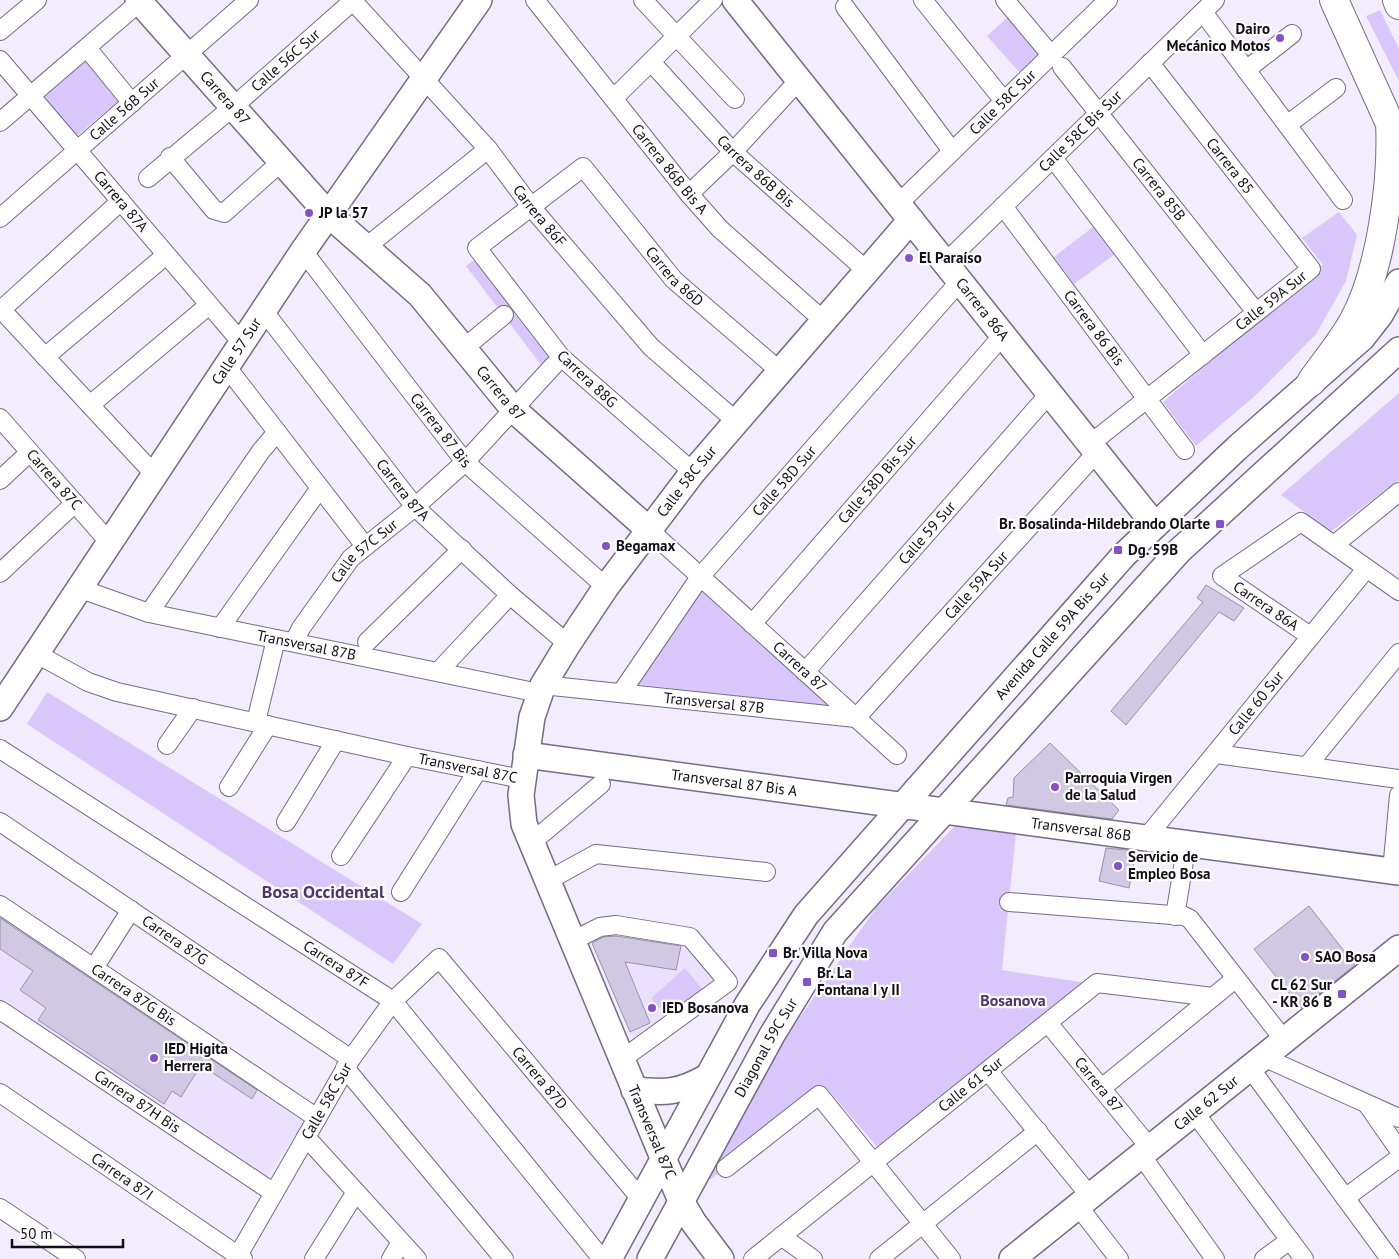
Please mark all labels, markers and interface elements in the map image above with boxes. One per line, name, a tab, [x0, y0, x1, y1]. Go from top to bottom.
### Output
place label: Dairo Mecánico Motos	[1167, 19, 1270, 55]
street label: Calle 56C Sur	[247, 25, 324, 96]
marker: Dairo Mecánico Motos	[1274, 32, 1286, 44]
street label: Calle 58C Sur	[965, 65, 1040, 139]
street label: Carrera 87	[196, 66, 255, 129]
street label: Calle 56B Sur	[85, 73, 163, 145]
street label: Calle 58C Bis Sur	[1034, 86, 1126, 176]
street label: Carrera 86B Bis A	[628, 120, 712, 218]
street label: Carrera 86B Bis	[713, 131, 799, 211]
street label: Carrera 85	[1202, 134, 1258, 198]
street label: Carrera 85B	[1128, 154, 1190, 224]
street label: Carrera 87A	[90, 167, 153, 236]
street label: Carrera 86F	[509, 181, 571, 250]
place label: JP la 57	[318, 203, 368, 222]
marker: JP la 57	[303, 207, 315, 219]
street label: Carrera 86D	[642, 242, 708, 310]
place label: El Paraíso	[919, 248, 982, 267]
marker: El Paraíso	[903, 252, 915, 264]
street label: Calle 59A Sur	[1231, 266, 1310, 334]
street label: Carrera 86A	[952, 274, 1014, 344]
street label: Carrera 86 Bis	[1060, 286, 1129, 369]
street label: Calle 57 Sur	[207, 314, 265, 388]
street label: Carrera 88G	[553, 346, 621, 411]
street label: Carrera 87	[473, 361, 530, 425]
street label: Carrera 87 Bis	[406, 389, 475, 472]
street label: Calle 58D Bis Sur	[833, 431, 920, 527]
street label: Calle 58C Sur	[652, 442, 720, 521]
street label: Calle 58D Sur	[748, 442, 820, 520]
street label: Carrera 87C	[23, 445, 86, 514]
street label: Carrera 87A	[372, 455, 434, 525]
street label: Calle 59 Sur	[894, 497, 959, 568]
place label: Br. Bosalinda-Hildebrando Olarte	[999, 514, 1210, 533]
street label: Calle 57C Sur	[326, 515, 401, 586]
marker: Br. Bosalinda-Hildebrando Olarte	[1214, 518, 1226, 530]
place label: Begamax	[616, 536, 675, 555]
marker: Begamax	[600, 540, 612, 552]
place label: Dg. 59B	[1128, 540, 1178, 559]
marker: Dg. 59B	[1112, 544, 1124, 556]
street label: Calle 59A Sur	[940, 547, 1012, 623]
street label: Avenida Calle 59A Bis Sur	[991, 568, 1113, 703]
street label: Carrera 86A	[1230, 577, 1303, 635]
street label: Transversal 87B	[255, 625, 358, 664]
street label: Carrera 87	[769, 637, 831, 696]
street label: Calle 60 Sur	[1224, 667, 1288, 739]
street label: Transversal 87B	[663, 688, 765, 717]
street label: Transversal 87C	[417, 748, 519, 787]
street label: Transversal 87 Bis A	[670, 765, 799, 800]
place label: Parroquia Virgen de la Salud	[1065, 768, 1172, 804]
marker: Parroquia Virgen de la Salud	[1049, 781, 1061, 793]
street label: Transversal 86B	[1030, 813, 1132, 845]
place label: Servicio de Empleo Bosa	[1128, 847, 1211, 883]
marker: Servicio de Empleo Bosa	[1112, 860, 1124, 872]
district label: Bosa Occidental	[262, 880, 385, 903]
street label: Carrera 87G	[139, 911, 212, 969]
street label: Carrera 87F	[300, 936, 373, 992]
place label: Br. Villa Nova	[783, 943, 868, 962]
marker: Br. Villa Nova	[767, 947, 779, 959]
place label: SAO Bosa	[1315, 947, 1376, 966]
marker: SAO Bosa	[1299, 951, 1311, 963]
street label: Carrera 87G Bis	[88, 959, 180, 1030]
place label: Br. La Fontana I y II	[817, 963, 900, 999]
place label: CL 62 Sur - KR 86 B	[1271, 975, 1333, 1011]
marker: Br. La Fontana I y II	[801, 976, 813, 988]
marker: CL 62 Sur - KR 86 B	[1336, 988, 1348, 1000]
district label: Bosanova	[980, 990, 1046, 1010]
street label: Diagonal 59C Sur	[730, 994, 801, 1100]
place label: IED Bosanova	[662, 998, 749, 1017]
marker: IED Bosanova	[646, 1002, 658, 1014]
place label: IED Higita Herrera	[164, 1039, 228, 1075]
street label: Carrera 87D	[508, 1042, 572, 1113]
marker: IED Higita Herrera	[148, 1052, 160, 1064]
street label: Calle 61 Sur	[934, 1052, 1007, 1116]
street label: Carrera 87	[1071, 1053, 1127, 1116]
street label: Calle 58C Sur	[297, 1059, 356, 1143]
street label: Carrera 87H Bis	[91, 1066, 184, 1137]
street label: Calle 62 Sur	[1170, 1071, 1242, 1134]
street label: Transversal 87C	[624, 1082, 681, 1182]
street label: Carrera 87I	[88, 1148, 157, 1204]
scale bar	[12, 1216, 124, 1248]
text: 50 m	[20, 1224, 53, 1243]

